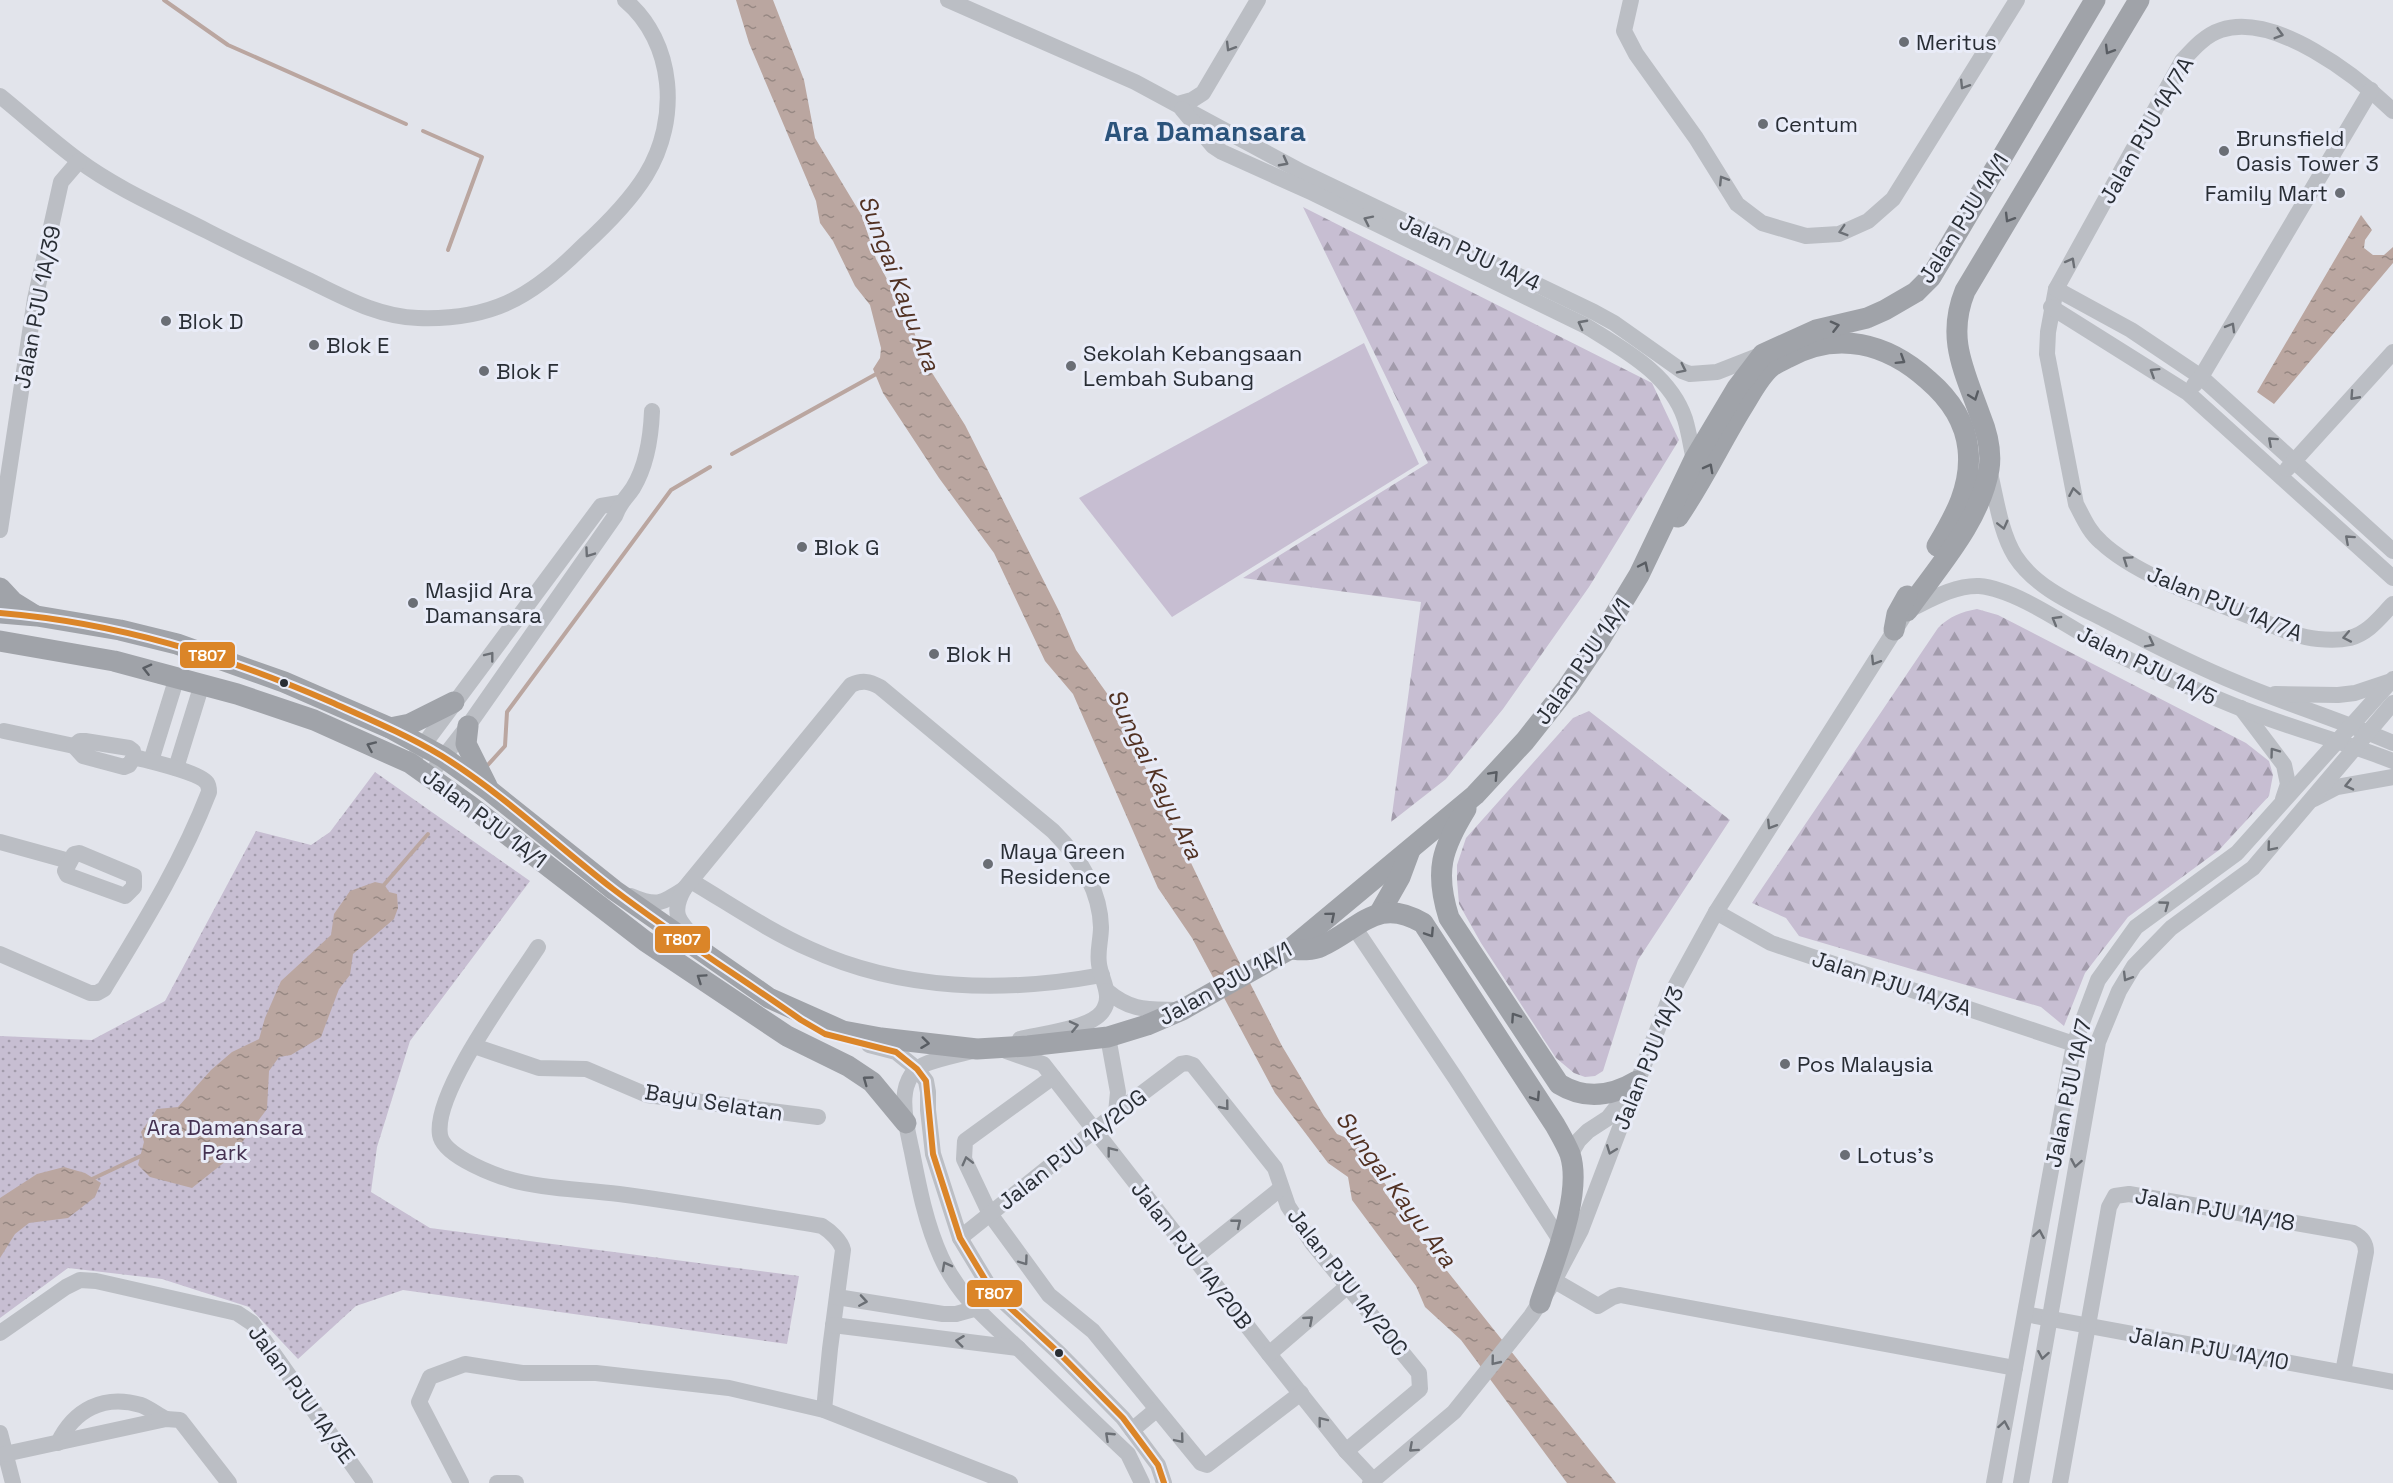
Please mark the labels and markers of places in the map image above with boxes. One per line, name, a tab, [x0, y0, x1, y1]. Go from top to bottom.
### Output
place label: Meritus	[1916, 28, 1997, 56]
marker: Meritus	[1897, 35, 1911, 49]
place label: Centum	[1775, 110, 1858, 138]
marker: Centum	[1756, 117, 1770, 131]
place label: Brunsfield Oasis Tower 3	[2236, 124, 2379, 177]
marker: Brunsfield Oasis Tower 3	[2217, 144, 2231, 158]
place label: Family Mart	[2205, 179, 2328, 207]
marker: Family Mart	[2333, 186, 2347, 200]
place label: Blok D	[178, 307, 244, 335]
marker: Blok D	[159, 314, 173, 328]
place label: Blok E	[326, 331, 389, 359]
marker: Blok E	[307, 338, 321, 352]
place label: Sekolah Kebangsaan Lembah Subang	[1083, 339, 1302, 392]
place label: Blok F	[496, 357, 559, 385]
marker: Sekolah Kebangsaan Lembah Subang	[1064, 359, 1078, 373]
marker: Blok F	[477, 364, 491, 378]
place label: Blok G	[814, 533, 880, 561]
marker: Blok G	[795, 540, 809, 554]
place label: Masjid Ara Damansara	[425, 576, 542, 629]
marker: Masjid Ara Damansara	[406, 596, 420, 610]
place label: Blok H	[946, 640, 1011, 668]
marker: Blok H	[927, 647, 941, 661]
unlabelled marker	[278, 677, 290, 689]
place label: Maya Green Residence	[1000, 837, 1125, 890]
marker: Maya Green Residence	[981, 857, 995, 871]
place label: Pos Malaysia	[1797, 1050, 1934, 1078]
marker: Pos Malaysia	[1778, 1057, 1792, 1071]
place label: Lotus's	[1857, 1141, 1934, 1169]
marker: Lotus's	[1838, 1148, 1852, 1162]
unlabelled marker	[1053, 1347, 1065, 1359]

